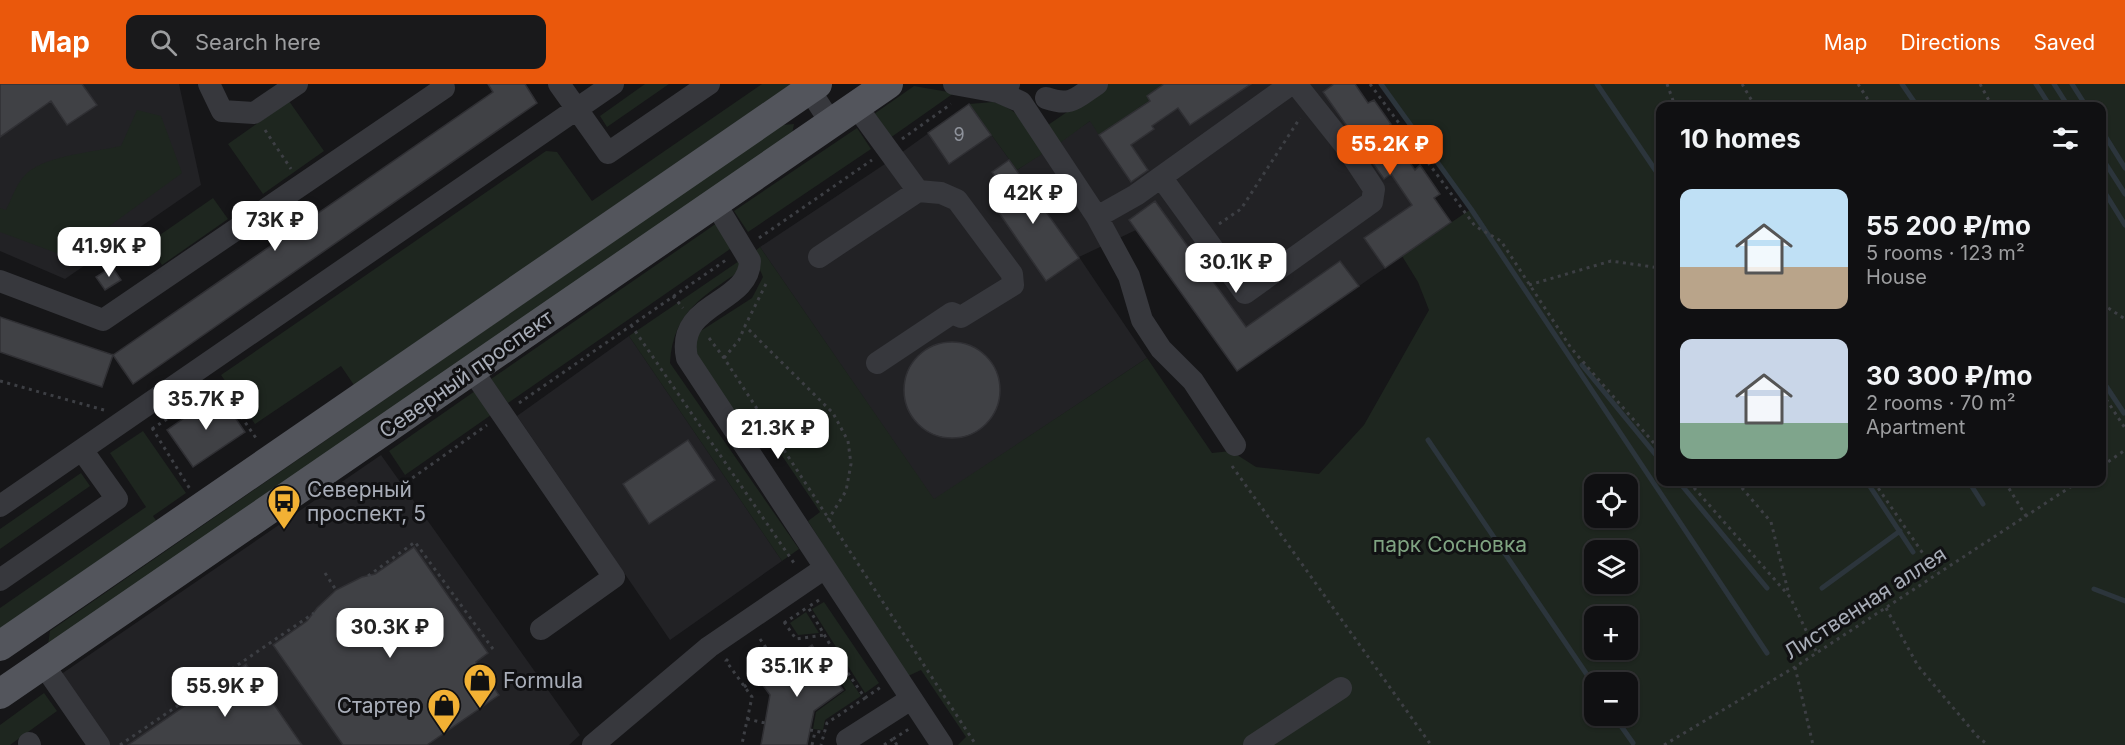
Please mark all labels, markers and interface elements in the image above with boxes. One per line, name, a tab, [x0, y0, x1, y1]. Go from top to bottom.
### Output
search box	[126, 15, 546, 69]
text: Map	[30, 25, 90, 59]
icon: search	[147, 26, 180, 59]
text: Search here	[195, 29, 321, 55]
text: Map	[1824, 30, 1867, 55]
text: Directions	[1900, 30, 2001, 55]
text: Saved	[2034, 30, 2095, 55]
icon: filters	[2049, 122, 2082, 155]
text: 10 homes	[1680, 123, 1801, 154]
house number: 9	[953, 124, 965, 145]
pin: 55.2K ₽	[1335, 125, 1445, 176]
text: 55.2K ₽	[1351, 132, 1429, 156]
pin: 42K ₽	[991, 174, 1075, 225]
text: 42K ₽	[1003, 181, 1063, 205]
pin: 73K ₽	[233, 201, 317, 252]
text: 73K ₽	[246, 208, 304, 232]
text: 55 200 ₽/mo	[1866, 210, 2031, 241]
icon: home	[1728, 213, 1800, 285]
pin: 41.9K ₽	[54, 227, 164, 278]
text: 41.9K ₽	[72, 234, 146, 258]
text: 5 rooms · 123 m²	[1866, 241, 2025, 265]
pin: 30.1K ₽	[1181, 243, 1291, 294]
text: 30.1K ₽	[1199, 250, 1273, 274]
text: House	[1866, 265, 1927, 289]
street label: Северный проспект	[374, 304, 558, 443]
text: 30 300 ₽/mo	[1866, 360, 2033, 391]
icon: home	[1728, 363, 1800, 435]
pin: 35.7K ₽	[151, 380, 261, 431]
text: 35.7K ₽	[168, 387, 245, 411]
text: 2 rooms · 70 m²	[1866, 391, 2016, 415]
pin: 21.3K ₽	[723, 409, 833, 460]
text: Apartment	[1866, 415, 1965, 439]
text: 21.3K ₽	[741, 416, 815, 440]
map controls	[1584, 474, 1638, 726]
button: locate	[1584, 474, 1638, 528]
place label: Северный проспект, 5	[307, 477, 426, 526]
bus stop icon: Северный проспект, 5	[266, 483, 302, 530]
park label: парк Сосновка	[1373, 532, 1527, 557]
button: layers	[1584, 540, 1638, 594]
street label: Лиственная аллея	[1779, 541, 1951, 665]
button: +	[1584, 606, 1638, 660]
pin: 30.3K ₽	[335, 608, 445, 659]
text: 30.3K ₽	[351, 615, 429, 639]
pin: 35.1K ₽	[742, 647, 852, 698]
text: 35.1K ₽	[761, 654, 833, 678]
shop icon: Formula	[462, 662, 498, 709]
pin: 55.9K ₽	[170, 667, 280, 718]
place label: Formula	[503, 668, 583, 693]
button: −	[1584, 672, 1638, 726]
text: 55.9K ₽	[186, 674, 264, 698]
shop icon: Стартер	[426, 687, 462, 734]
place label: Стартер	[337, 693, 421, 718]

